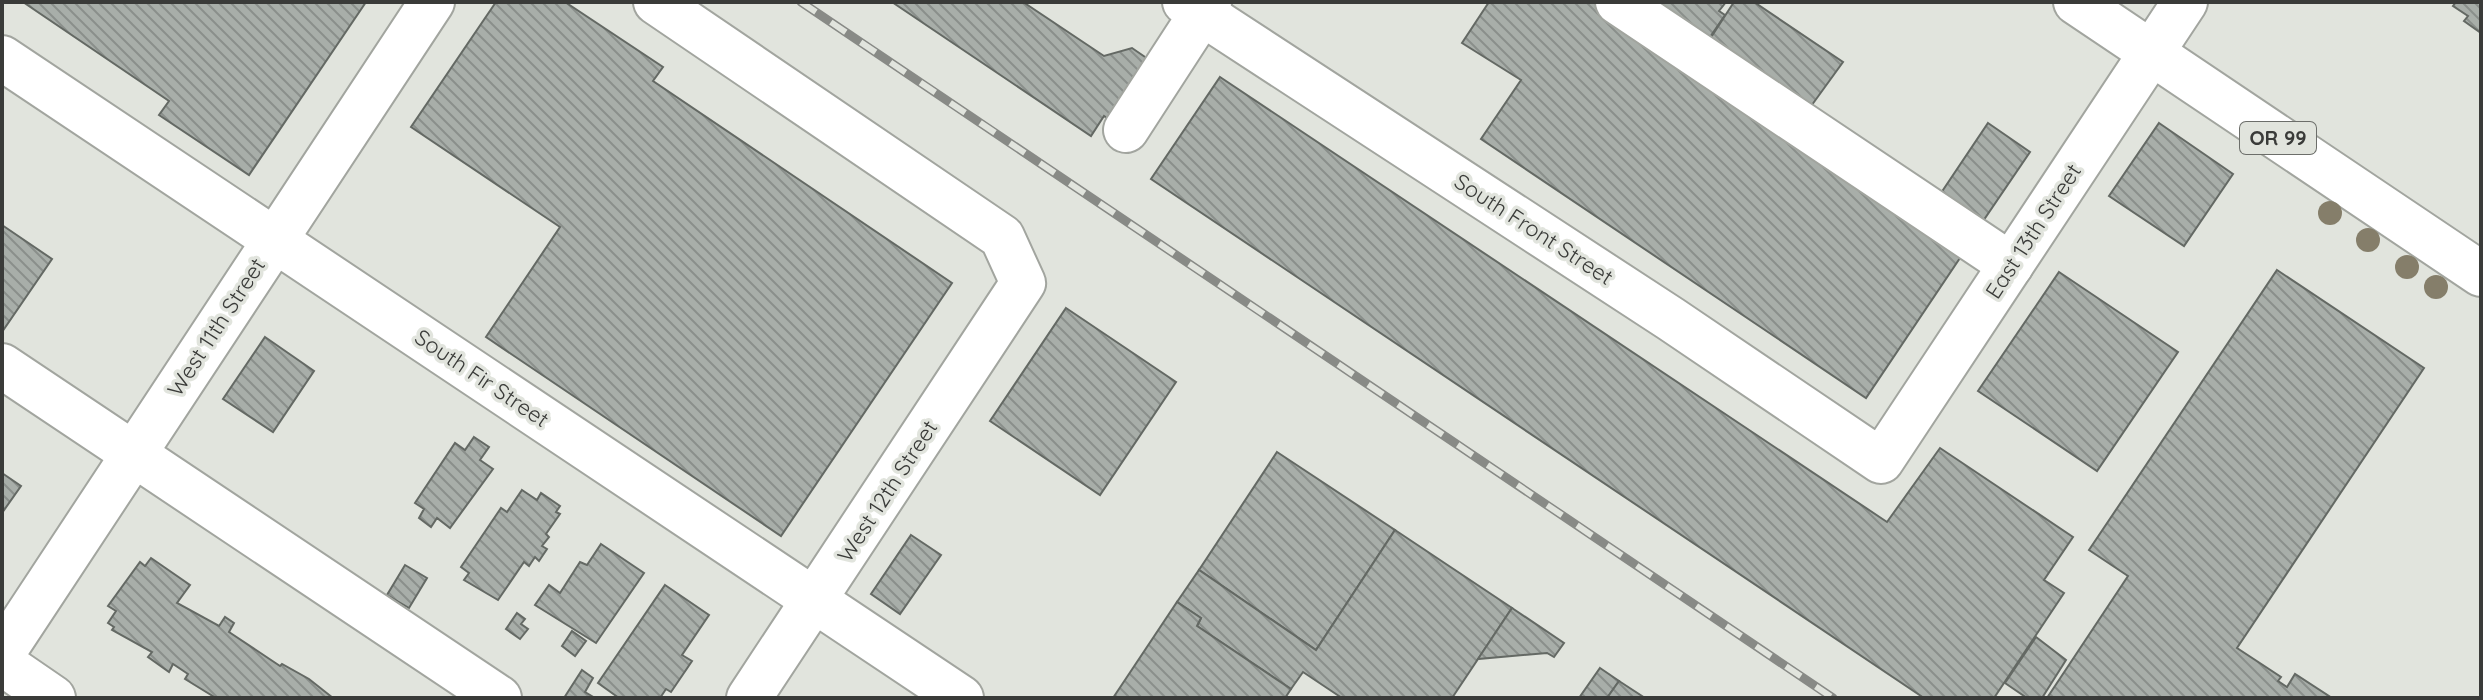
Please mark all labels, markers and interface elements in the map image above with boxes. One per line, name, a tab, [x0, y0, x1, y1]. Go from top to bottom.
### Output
road number: OR 99	[2240, 122, 2316, 154]
street label: East 13th Street	[1979, 158, 2087, 304]
street label: South Front Street	[1449, 167, 1619, 291]
street label: West 11th Street	[161, 252, 271, 402]
street label: South Fir Street	[410, 323, 554, 433]
street label: West 12th Street	[831, 415, 943, 567]

